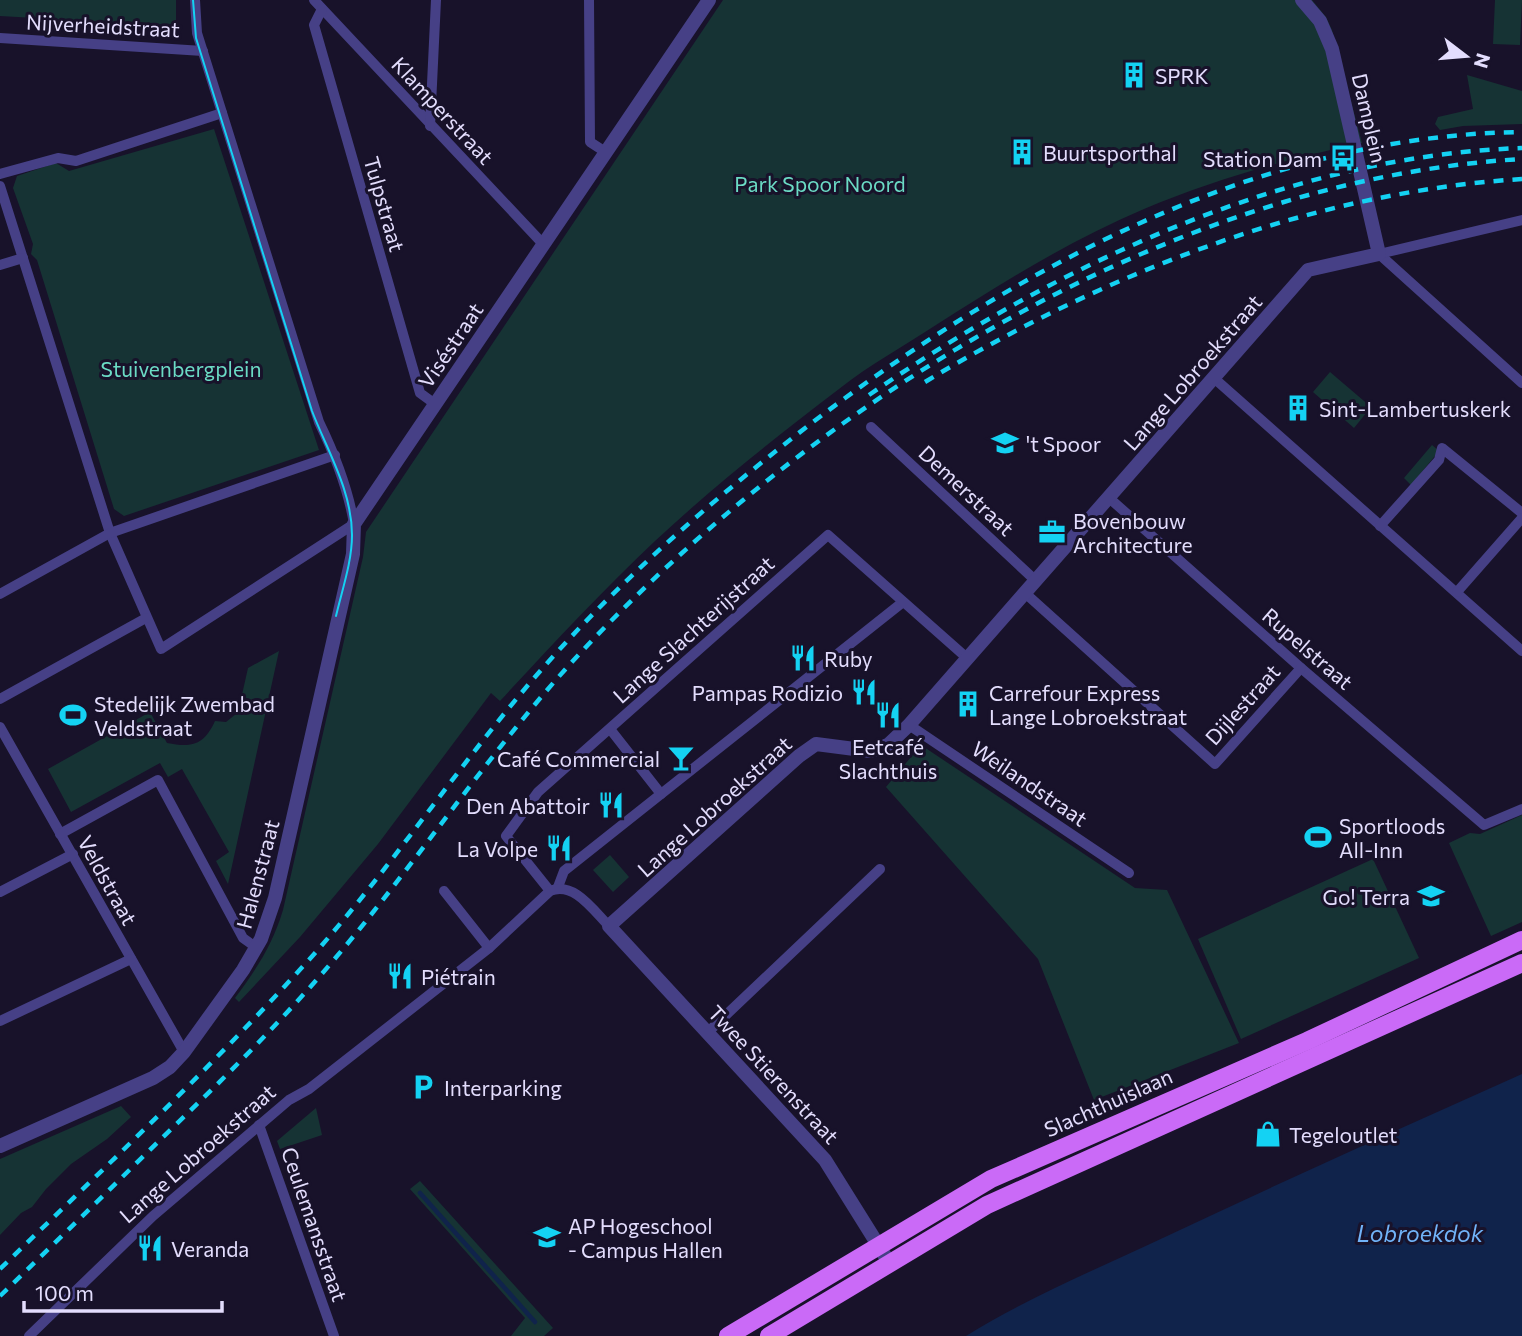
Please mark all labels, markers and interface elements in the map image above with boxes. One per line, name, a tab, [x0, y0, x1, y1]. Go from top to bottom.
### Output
street label: Nijverheidstraat	[25, 8, 181, 42]
north arrow	[1431, 21, 1501, 91]
street label: Klamperstraat	[387, 51, 499, 169]
text: N	[1470, 51, 1496, 71]
building icon: SPRK	[1119, 60, 1149, 90]
place label: SPRK	[1155, 63, 1209, 88]
street label: Damplein	[1348, 71, 1392, 165]
building icon: Buurtsporthal	[1007, 137, 1037, 167]
place label: Buurtsporthal	[1043, 140, 1177, 165]
bus stop icon: Station Dam	[1328, 143, 1358, 173]
place label: Station Dam	[1203, 146, 1322, 171]
street label: Tulpstraat	[359, 154, 411, 254]
park label: Park Spoor Noord	[734, 171, 906, 196]
street label: Lange Lobroekstraat	[1118, 289, 1266, 455]
street label: Viséstraat	[412, 298, 488, 392]
park label: Stuivenbergplein	[101, 356, 261, 381]
building icon: Sint-Lambertuskerk	[1283, 393, 1313, 423]
place label: Sint-Lambertuskerk	[1319, 396, 1511, 421]
school or university icon: 't Spoor	[990, 428, 1020, 458]
place label: 't Spoor	[1026, 431, 1101, 456]
street label: Demerstraat	[914, 440, 1020, 540]
place label: Bovenbouw Architecture	[1073, 508, 1193, 557]
office icon: Bovenbouw Architecture	[1037, 517, 1067, 547]
street label: Lange Slachterijstraat	[607, 550, 779, 708]
street label: Rupelstraat	[1258, 602, 1358, 694]
restaurant icon: Ruby	[788, 643, 818, 673]
place label: Ruby	[824, 646, 873, 671]
street label: Dijlestraat	[1199, 659, 1285, 749]
restaurant icon: Pampas Rodizio	[849, 677, 879, 707]
place label: Pampas Rodizio	[692, 680, 843, 705]
place label: Carrefour Express Lange Lobroekstraat	[989, 680, 1187, 729]
building icon: Carrefour Express Lange Lobroekstraat	[953, 689, 983, 719]
place label: Stedelijk Zwembad Veldstraat	[94, 691, 275, 740]
sports icon: Stedelijk Zwembad Veldstraat	[58, 700, 88, 730]
restaurant icon: Eetcafé Slachthuis	[873, 700, 903, 730]
street label: Lange Lobroekstraat	[632, 730, 796, 882]
place label: Eetcafé Slachthuis	[839, 734, 937, 783]
street label: Weilandstraat	[968, 735, 1092, 831]
bar icon: Café Commercial	[666, 743, 696, 773]
place label: Café Commercial	[497, 746, 660, 771]
restaurant icon: Den Abattoir	[596, 790, 626, 820]
place label: Den Abattoir	[466, 793, 590, 818]
place label: Sportloods All-Inn	[1339, 813, 1445, 862]
street label: Halenstraat	[230, 817, 284, 931]
sports icon: Sportloods All-Inn	[1303, 822, 1333, 852]
street label: Veldstraat	[73, 831, 143, 929]
restaurant icon: La Volpe	[544, 833, 574, 863]
place label: La Volpe	[457, 836, 538, 861]
school or university icon: Go! Terra	[1416, 881, 1446, 911]
place label: Go! Terra	[1323, 884, 1410, 909]
restaurant icon: Piétrain	[385, 961, 415, 991]
place label: Piétrain	[421, 964, 496, 989]
street label: Twee Stierenstraat	[704, 1000, 844, 1148]
street label: Slachthuislaan	[1040, 1063, 1176, 1141]
parking icon: Interparking	[408, 1072, 438, 1102]
place label: Interparking	[444, 1075, 562, 1100]
street label: Lange Lobroekstraat	[114, 1079, 280, 1227]
shop icon: Tegeloutlet	[1253, 1119, 1283, 1149]
place label: Tegeloutlet	[1289, 1122, 1397, 1147]
street label: Ceulemansstraat	[277, 1144, 353, 1304]
place label: AP Hogeschool - Campus Hallen	[568, 1213, 723, 1262]
water label: Lobroekdok	[1357, 1219, 1484, 1247]
school or university icon: AP Hogeschool - Campus Hallen	[532, 1222, 562, 1252]
restaurant icon: Veranda	[135, 1233, 165, 1263]
place label: Veranda	[171, 1236, 249, 1261]
scale bar	[24, 1270, 222, 1314]
text: 100 m	[35, 1280, 94, 1305]

